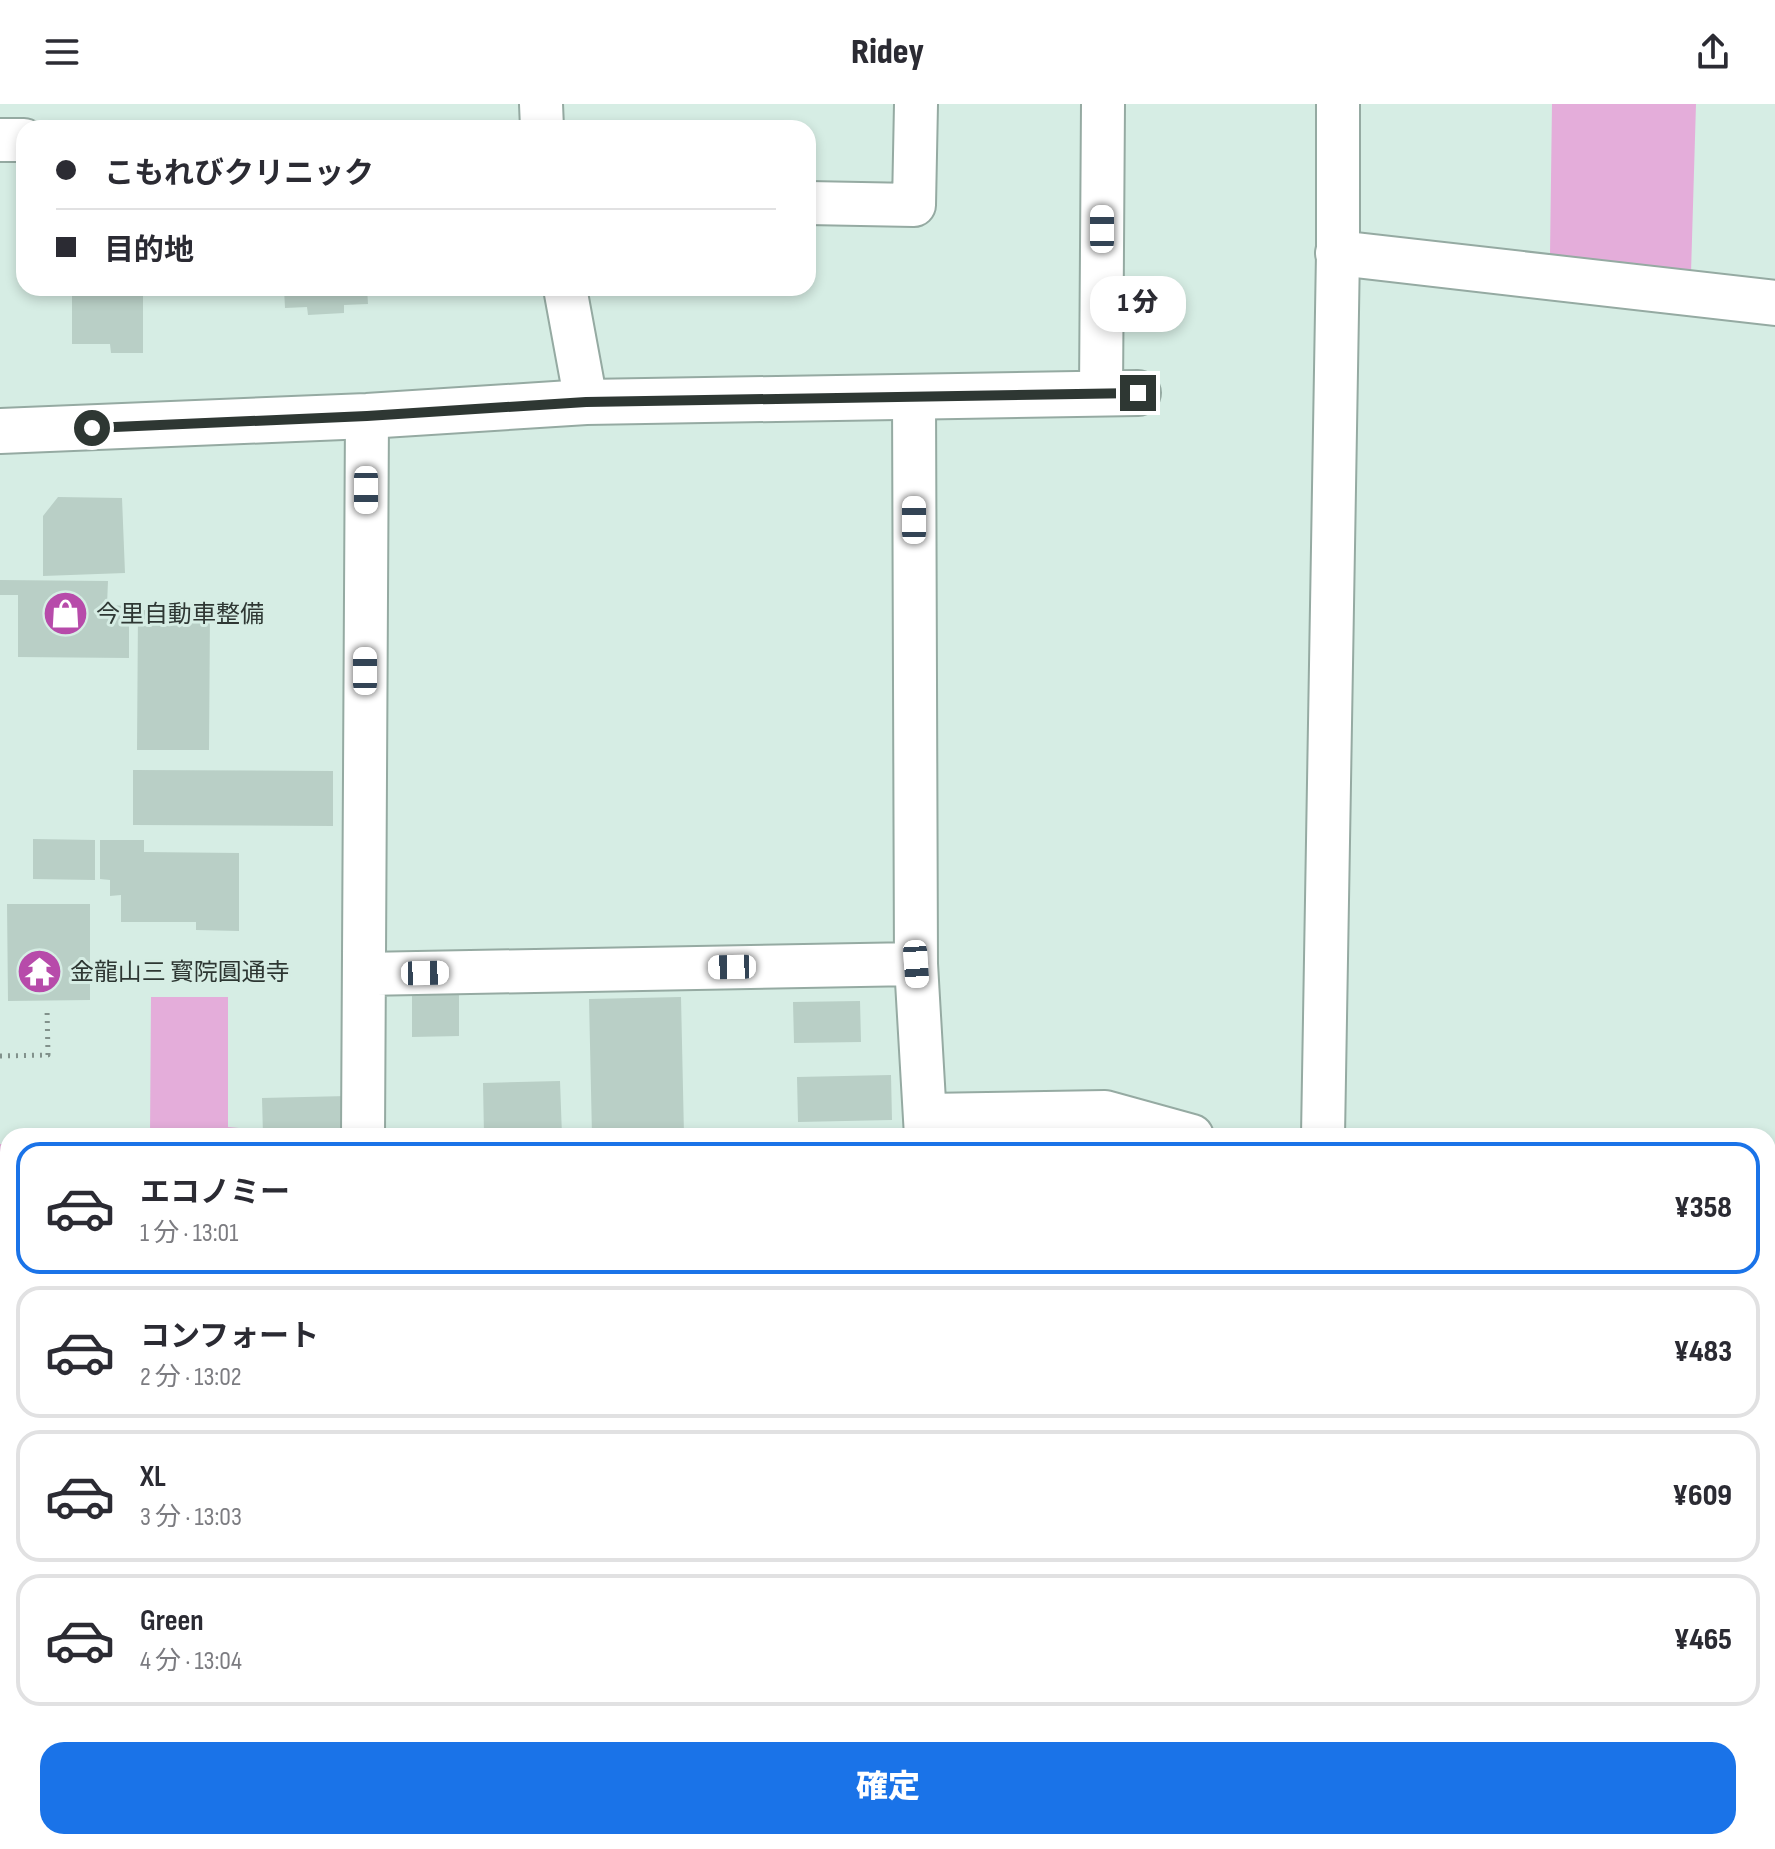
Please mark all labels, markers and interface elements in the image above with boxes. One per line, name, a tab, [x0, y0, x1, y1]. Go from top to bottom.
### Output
icon: menu	[40, 30, 84, 74]
icon: share	[1691, 30, 1735, 74]
text: Ridey	[851, 31, 924, 74]
text: こもれびクリニック	[104, 156, 374, 192]
car	[1090, 205, 1114, 253]
text: 目的地	[104, 233, 194, 269]
callout: 1 分	[1090, 277, 1186, 333]
text: 1 分	[1118, 288, 1158, 319]
route end	[1120, 375, 1156, 411]
route start	[74, 410, 110, 446]
car	[354, 466, 378, 514]
car	[902, 496, 926, 544]
shop icon: 今里自動車整備	[41, 590, 89, 638]
place label: 今里自動車整備	[96, 600, 264, 629]
car	[353, 647, 377, 695]
car	[902, 939, 930, 989]
temple icon: 金龍山三 寳院圓通寺	[15, 948, 63, 996]
car	[708, 955, 756, 979]
place label: 金龍山三 寳院圓通寺	[70, 958, 290, 987]
car	[401, 961, 449, 985]
icon: car	[44, 1172, 116, 1244]
text: エコノミー	[140, 1175, 290, 1211]
text: ¥358	[1674, 1190, 1732, 1226]
text: 1 分 · 13:01	[140, 1218, 238, 1249]
icon: car	[44, 1316, 116, 1388]
text: コンフォート	[140, 1319, 319, 1355]
text: ¥483	[1674, 1334, 1732, 1370]
text: 2 分 · 13:02	[140, 1362, 241, 1393]
text: XL	[140, 1459, 166, 1495]
icon: car	[44, 1460, 116, 1532]
text: ¥609	[1673, 1478, 1732, 1514]
text: 3 分 · 13:03	[140, 1502, 242, 1533]
text: Green	[140, 1603, 204, 1639]
icon: car	[44, 1604, 116, 1676]
text: ¥465	[1674, 1622, 1732, 1658]
text: 4 分 · 13:04	[140, 1646, 242, 1677]
button: 確定	[40, 1742, 1736, 1834]

